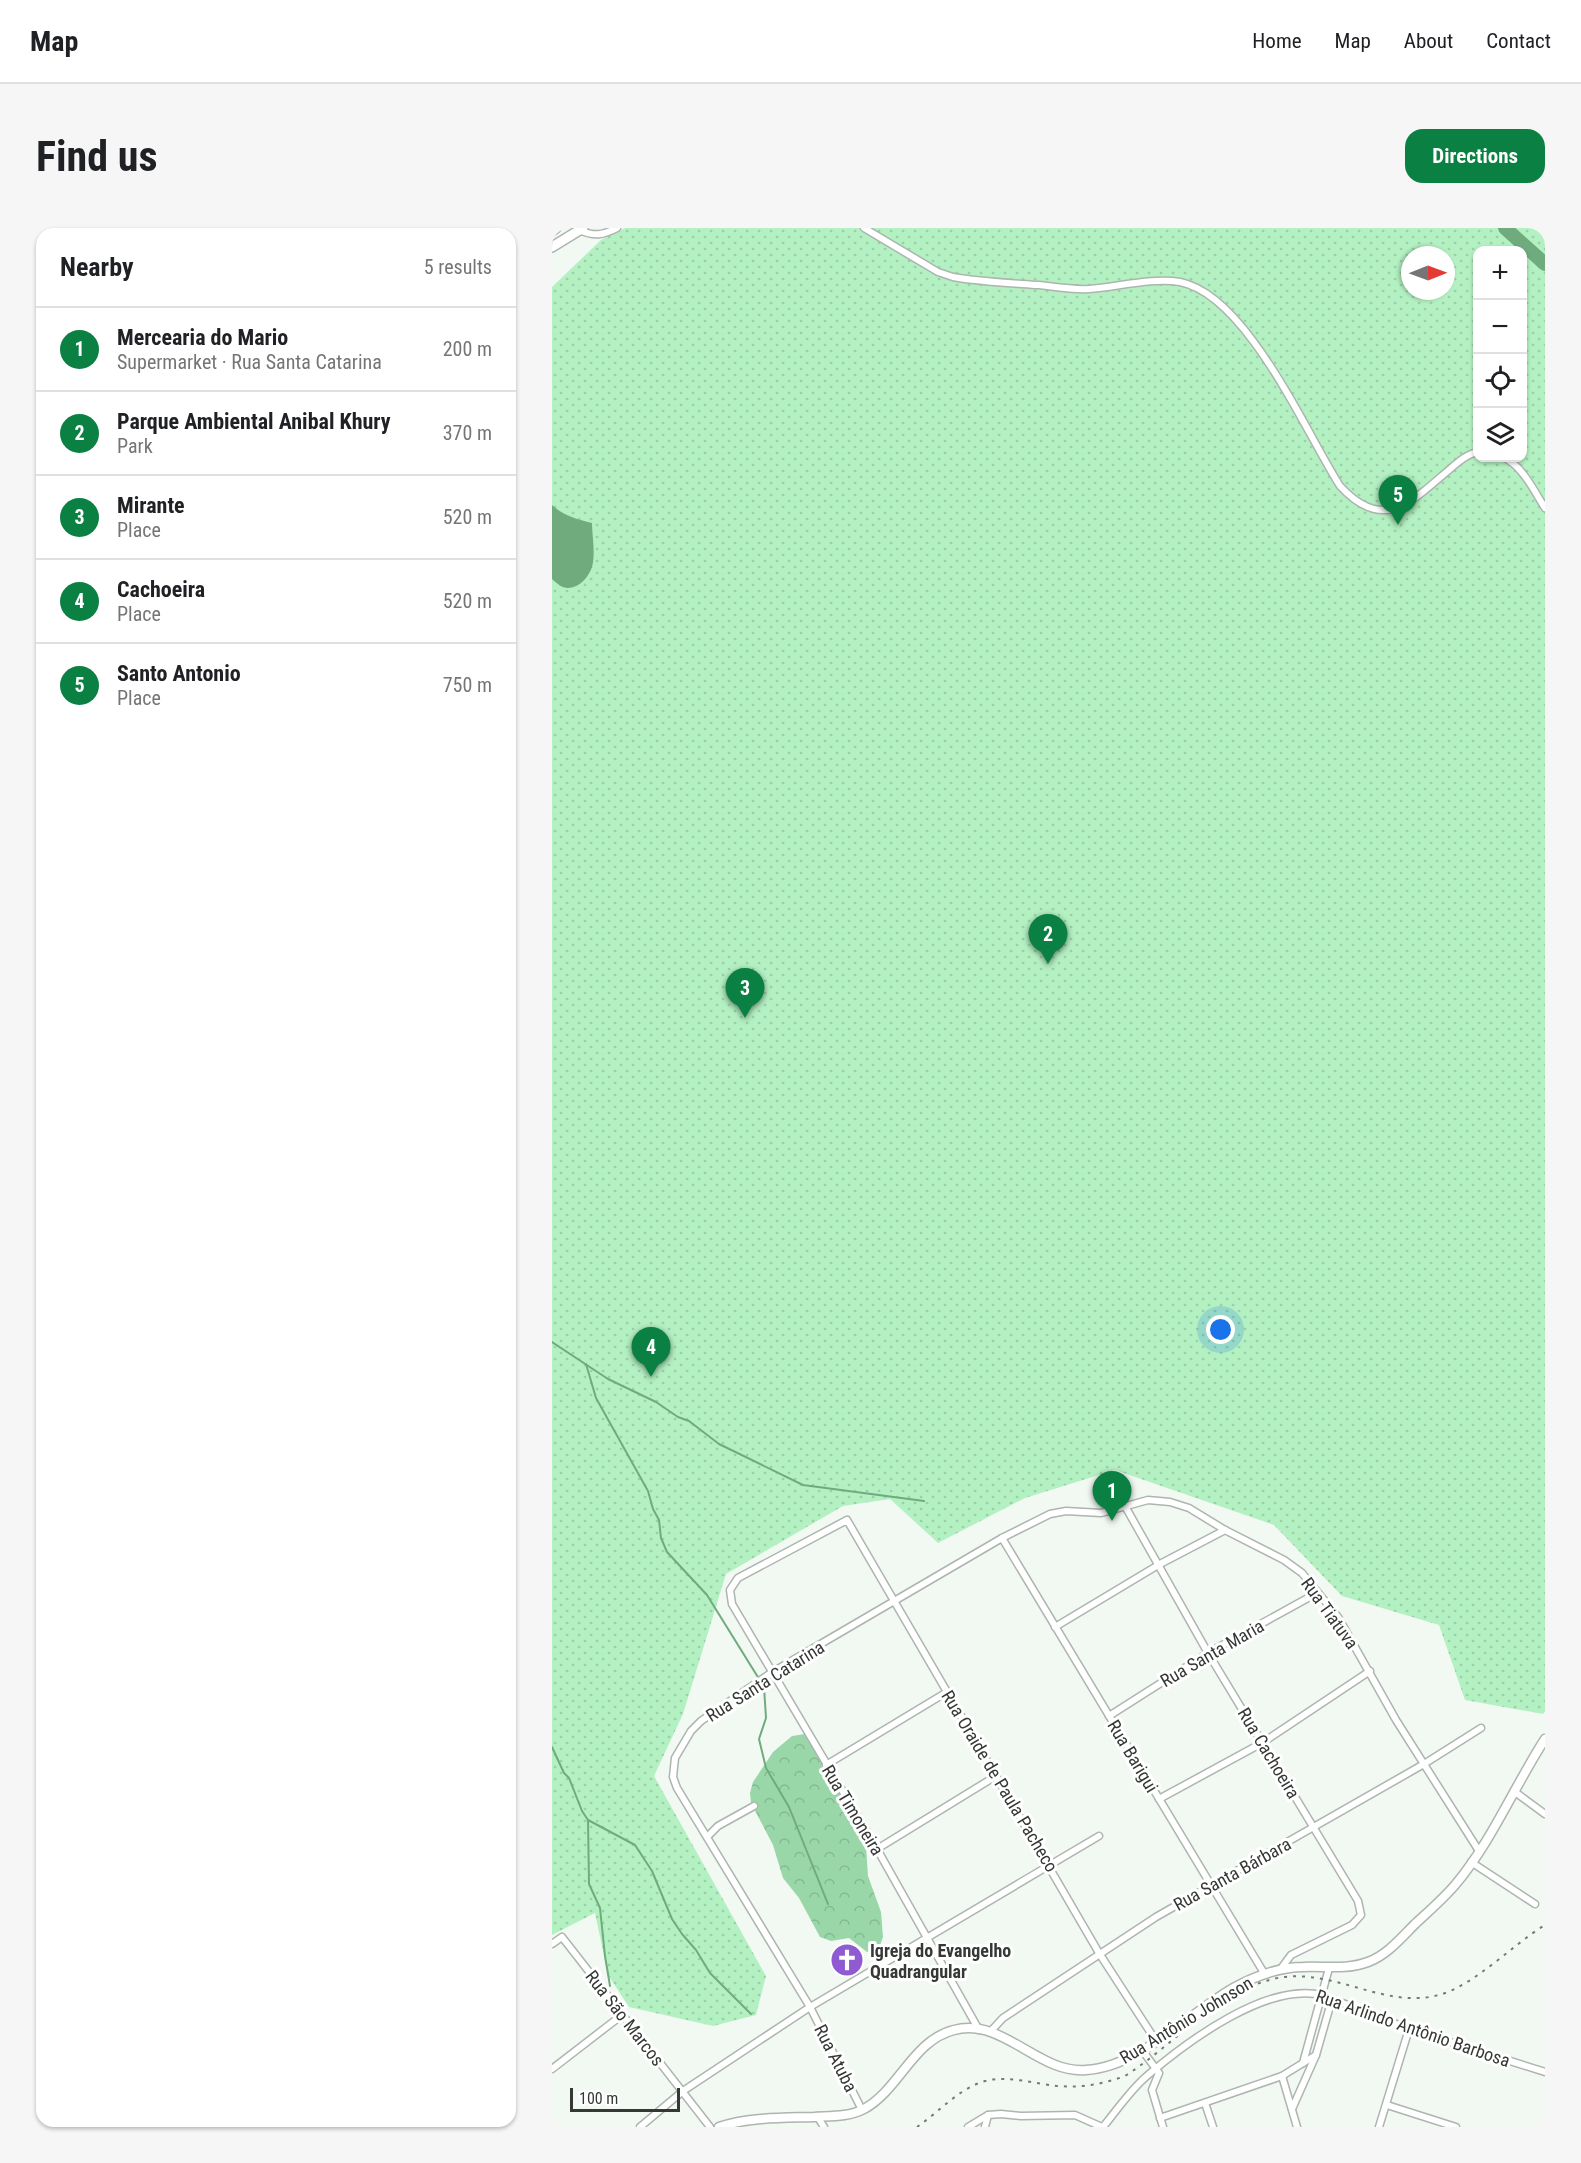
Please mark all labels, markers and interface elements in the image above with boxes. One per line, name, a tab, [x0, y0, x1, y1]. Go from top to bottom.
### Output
text: Map	[30, 25, 78, 58]
text: Home	[1252, 29, 1302, 53]
text: Map	[1335, 29, 1371, 53]
text: About	[1404, 29, 1453, 53]
text: Contact	[1486, 29, 1551, 53]
button: Directions	[1405, 129, 1545, 183]
text: Find us	[36, 132, 157, 181]
north arrow	[1401, 246, 1455, 300]
map controls	[1473, 246, 1527, 462]
button: +	[1473, 246, 1527, 300]
text: Nearby	[60, 252, 134, 282]
text: 5 results	[424, 255, 492, 279]
button: −	[1473, 300, 1527, 354]
text: Mercearia do Mario	[117, 325, 288, 350]
text: 1	[74, 337, 85, 361]
text: 200 m	[443, 337, 492, 361]
text: Supermarket · Rua Santa Catarina	[117, 350, 382, 374]
button: locate	[1473, 354, 1527, 408]
button: layers	[1473, 408, 1527, 462]
text: Parque Ambiental Anibal Khury	[117, 409, 391, 434]
text: 2	[74, 421, 85, 445]
text: 370 m	[443, 421, 492, 445]
text: Park	[117, 434, 153, 458]
pin: 5	[1378, 476, 1418, 525]
text: Mirante	[117, 493, 185, 518]
text: 3	[74, 505, 85, 529]
text: 520 m	[443, 505, 492, 529]
text: Place	[117, 518, 161, 542]
text: Cachoeira	[117, 577, 205, 602]
text: 4	[74, 589, 85, 613]
text: 520 m	[443, 589, 492, 613]
text: Place	[117, 602, 161, 626]
text: Santo Antonio	[117, 661, 241, 686]
text: 5	[74, 673, 85, 697]
text: 750 m	[443, 673, 492, 697]
text: Place	[117, 686, 161, 710]
pin: 2	[1028, 914, 1068, 964]
pin: 3	[726, 968, 764, 1018]
your location	[1206, 1315, 1235, 1344]
pin: 4	[632, 1328, 670, 1377]
pin: 1	[1092, 1472, 1132, 1521]
street label: Rua Tiatuva	[1297, 1573, 1363, 1653]
street label: Rua Santa Maria	[1156, 1615, 1268, 1691]
street label: Rua Santa Catarina	[702, 1636, 828, 1726]
street label: Rua Oraide de Paula Pacheco	[937, 1686, 1063, 1876]
street label: Rua Cachoeira	[1234, 1704, 1304, 1802]
street label: Rua Barigui	[1103, 1716, 1163, 1796]
street label: Rua Timoneira	[818, 1761, 888, 1859]
street label: Rua Santa Bárbara	[1170, 1833, 1294, 1915]
place label: Igreja do Evangelho Quadrangular	[870, 1940, 1011, 1982]
church icon: Igreja do Evangelho Quadrangular	[829, 1942, 865, 1978]
street label: Rua São Marcos	[581, 1966, 669, 2070]
street label: Rua Antônio Johnson	[1116, 1972, 1256, 2068]
street label: Rua Arlindo Antônio Barbosa	[1313, 1985, 1513, 2071]
street label: Rua Atuba	[810, 2021, 862, 2095]
scale bar	[570, 2085, 680, 2112]
text: 100 m	[579, 2089, 618, 2108]

